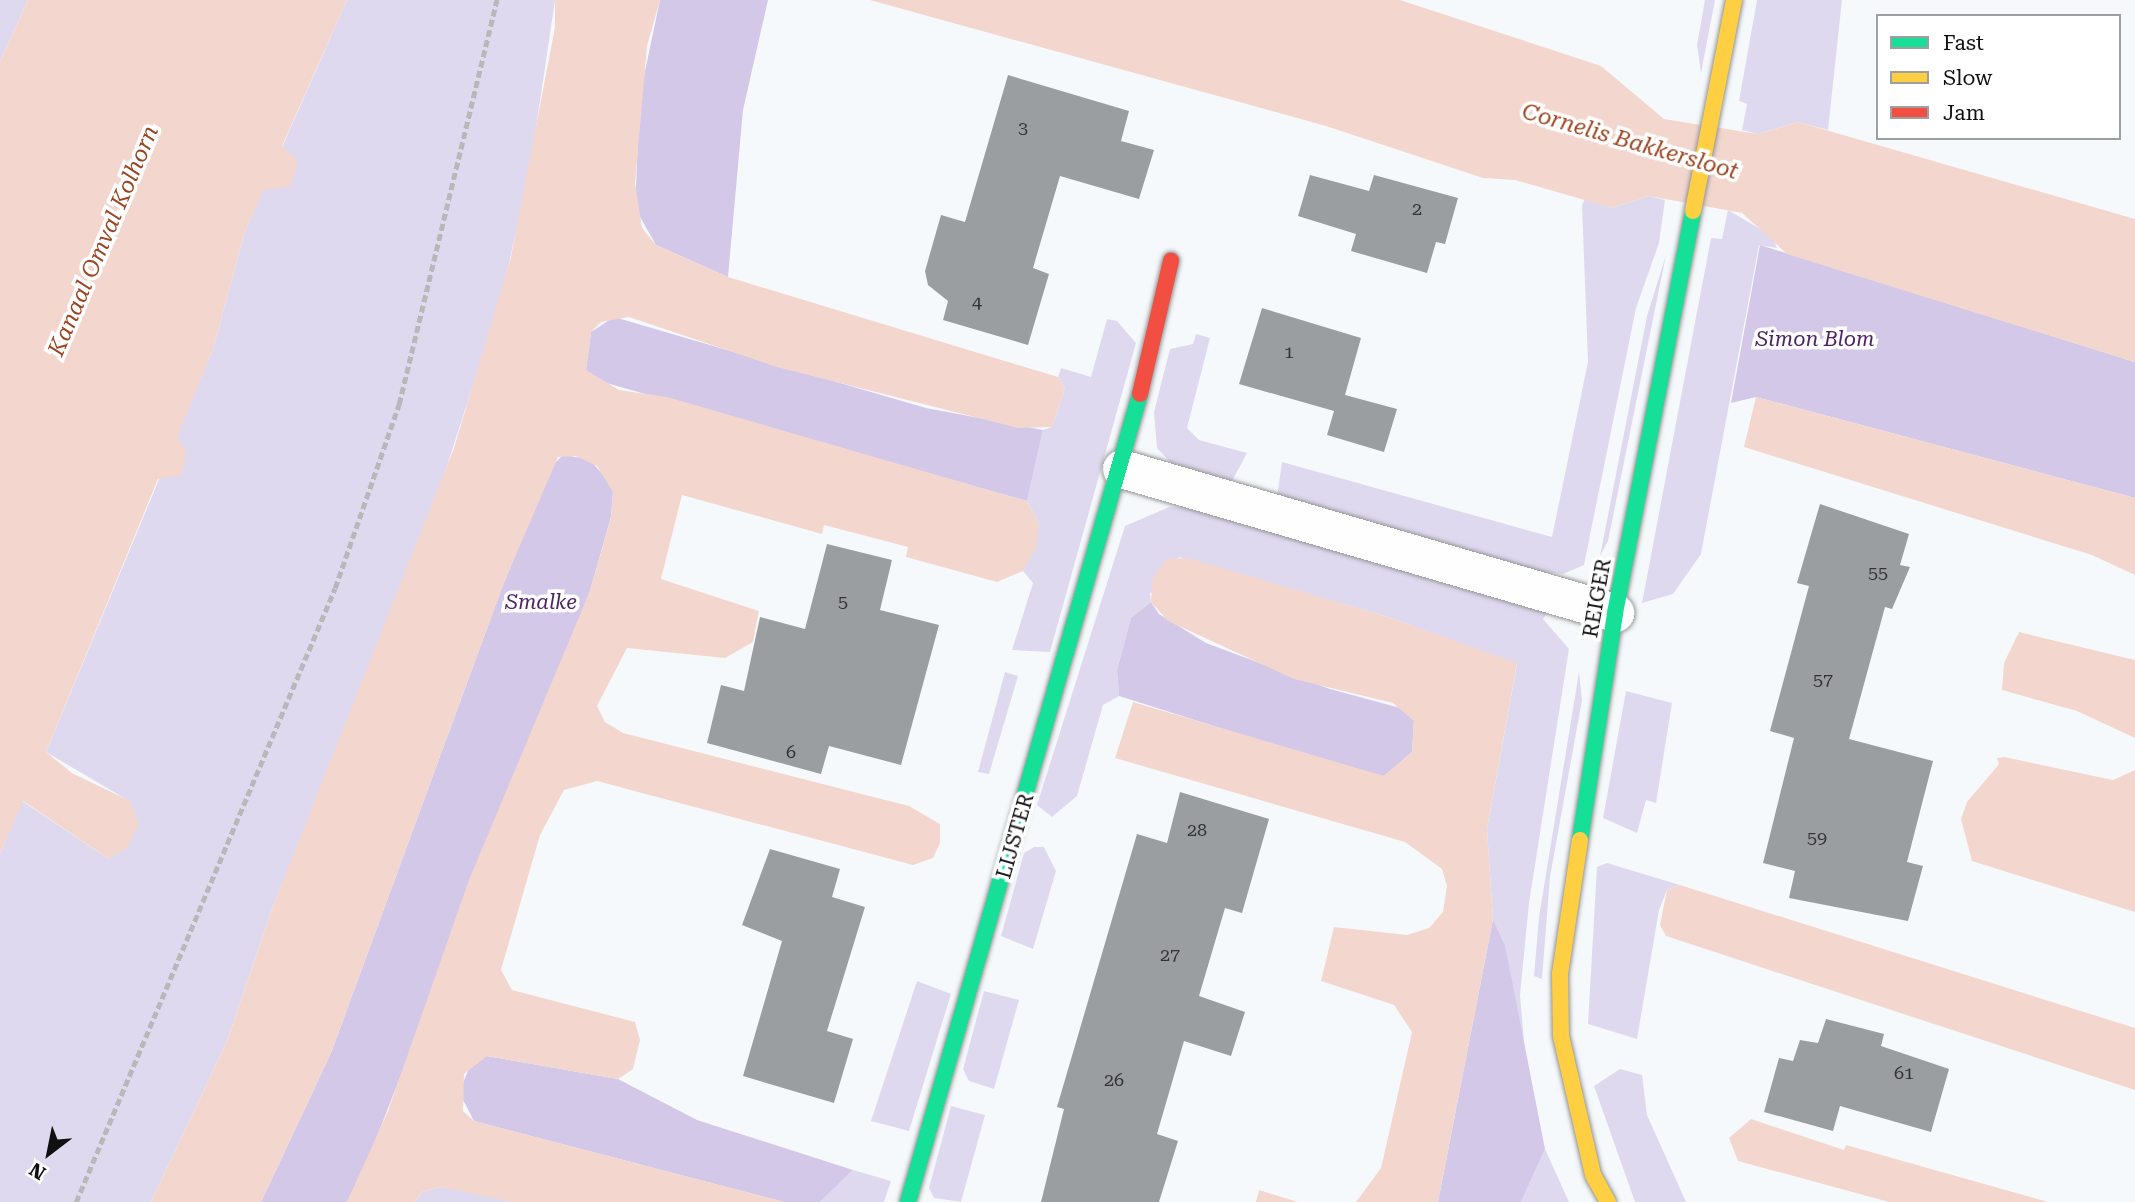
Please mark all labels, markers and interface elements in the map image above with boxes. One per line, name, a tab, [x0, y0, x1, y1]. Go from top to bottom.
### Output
legend	[1876, 14, 2121, 140]
text: Fast	[1943, 31, 1984, 55]
text: Slow	[1943, 66, 1992, 90]
water label: Cornelis Bakkersloot	[1519, 98, 1741, 186]
text: Jam	[1943, 101, 1985, 125]
house number: 3	[1018, 117, 1028, 139]
water label: Kanaal Omval Kolhorn	[43, 122, 165, 360]
house number: 2	[1412, 198, 1422, 220]
house number: 4	[972, 291, 982, 313]
park label: Simon Blom	[1755, 326, 1875, 352]
house number: 1	[1284, 341, 1294, 363]
street label: REIGER	[1578, 556, 1616, 640]
house number: 55	[1868, 562, 1888, 584]
park label: Smalke	[505, 589, 577, 615]
house number: 5	[838, 591, 848, 613]
house number: 57	[1813, 669, 1833, 691]
house number: 6	[786, 741, 796, 763]
street label: LIJSTER	[991, 790, 1039, 882]
house number: 28	[1187, 819, 1207, 841]
house number: 59	[1807, 827, 1827, 849]
house number: 27	[1160, 944, 1180, 966]
house number: 61	[1894, 1062, 1914, 1084]
house number: 26	[1104, 1069, 1124, 1091]
north arrow	[14, 1118, 84, 1188]
text: N	[25, 1158, 50, 1185]

